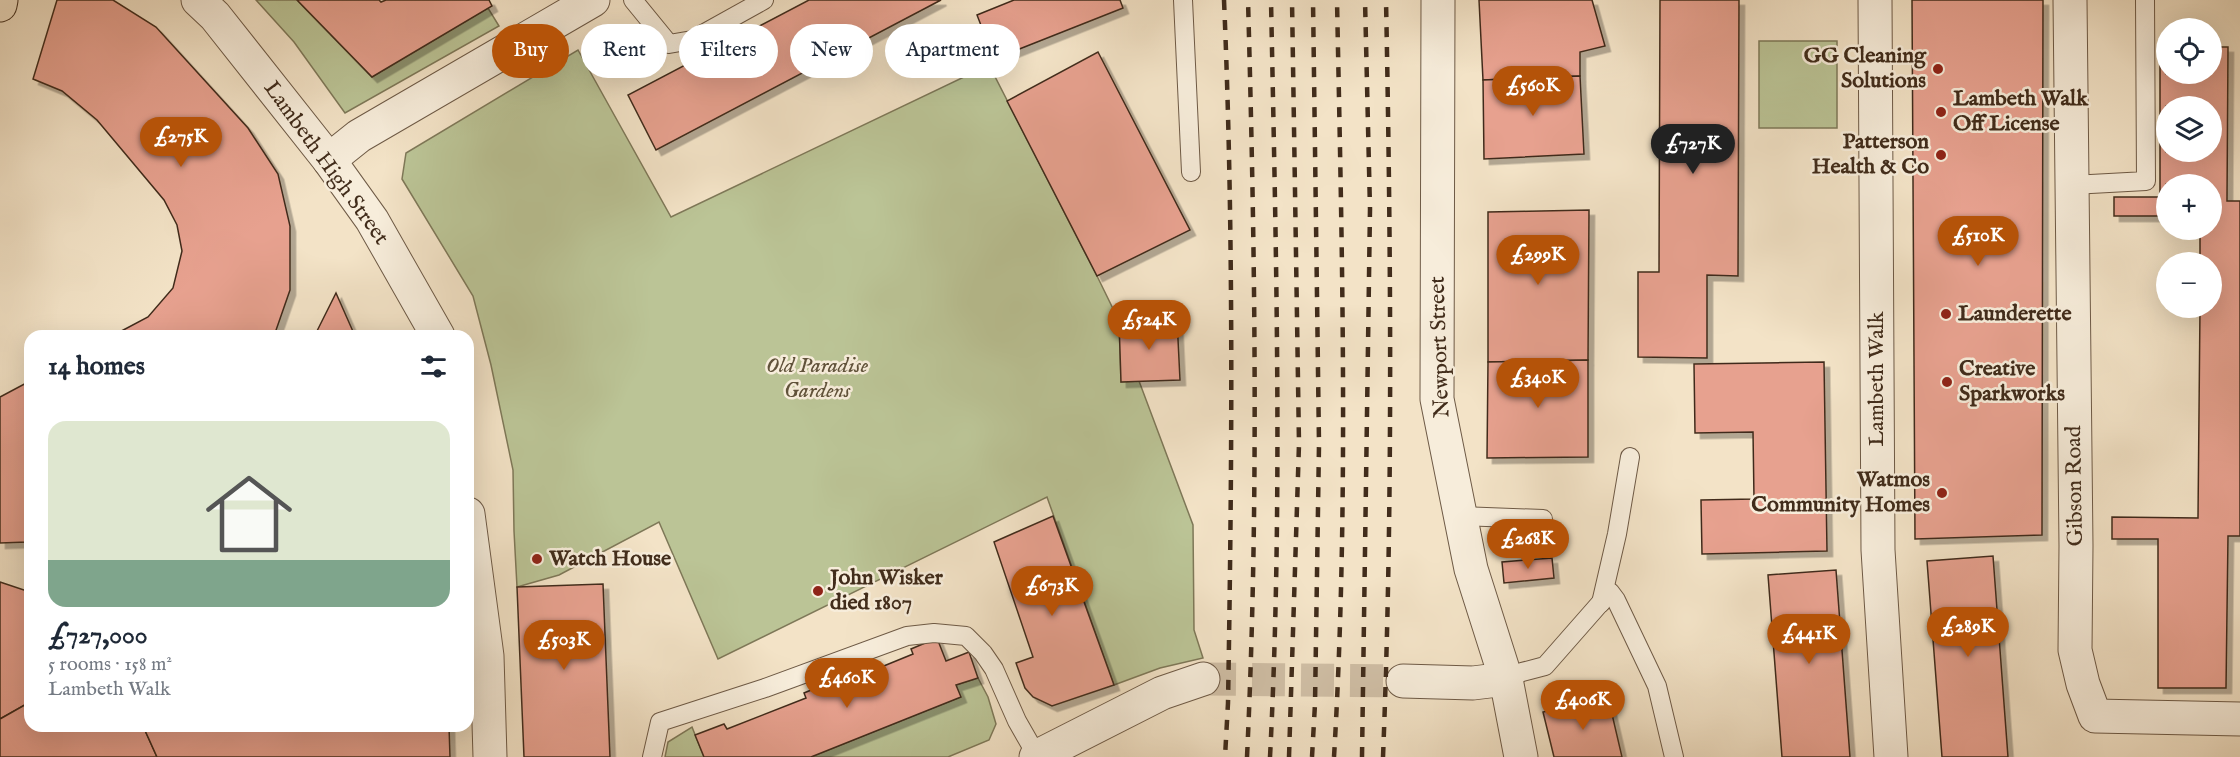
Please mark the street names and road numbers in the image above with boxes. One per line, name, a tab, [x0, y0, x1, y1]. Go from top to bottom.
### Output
street label: Lambeth High Street	[257, 76, 395, 251]
street label: Newport Street	[1424, 275, 1456, 418]
street label: Lambeth Walk	[1863, 311, 1891, 446]
street label: Gibson Road	[2060, 425, 2090, 547]

